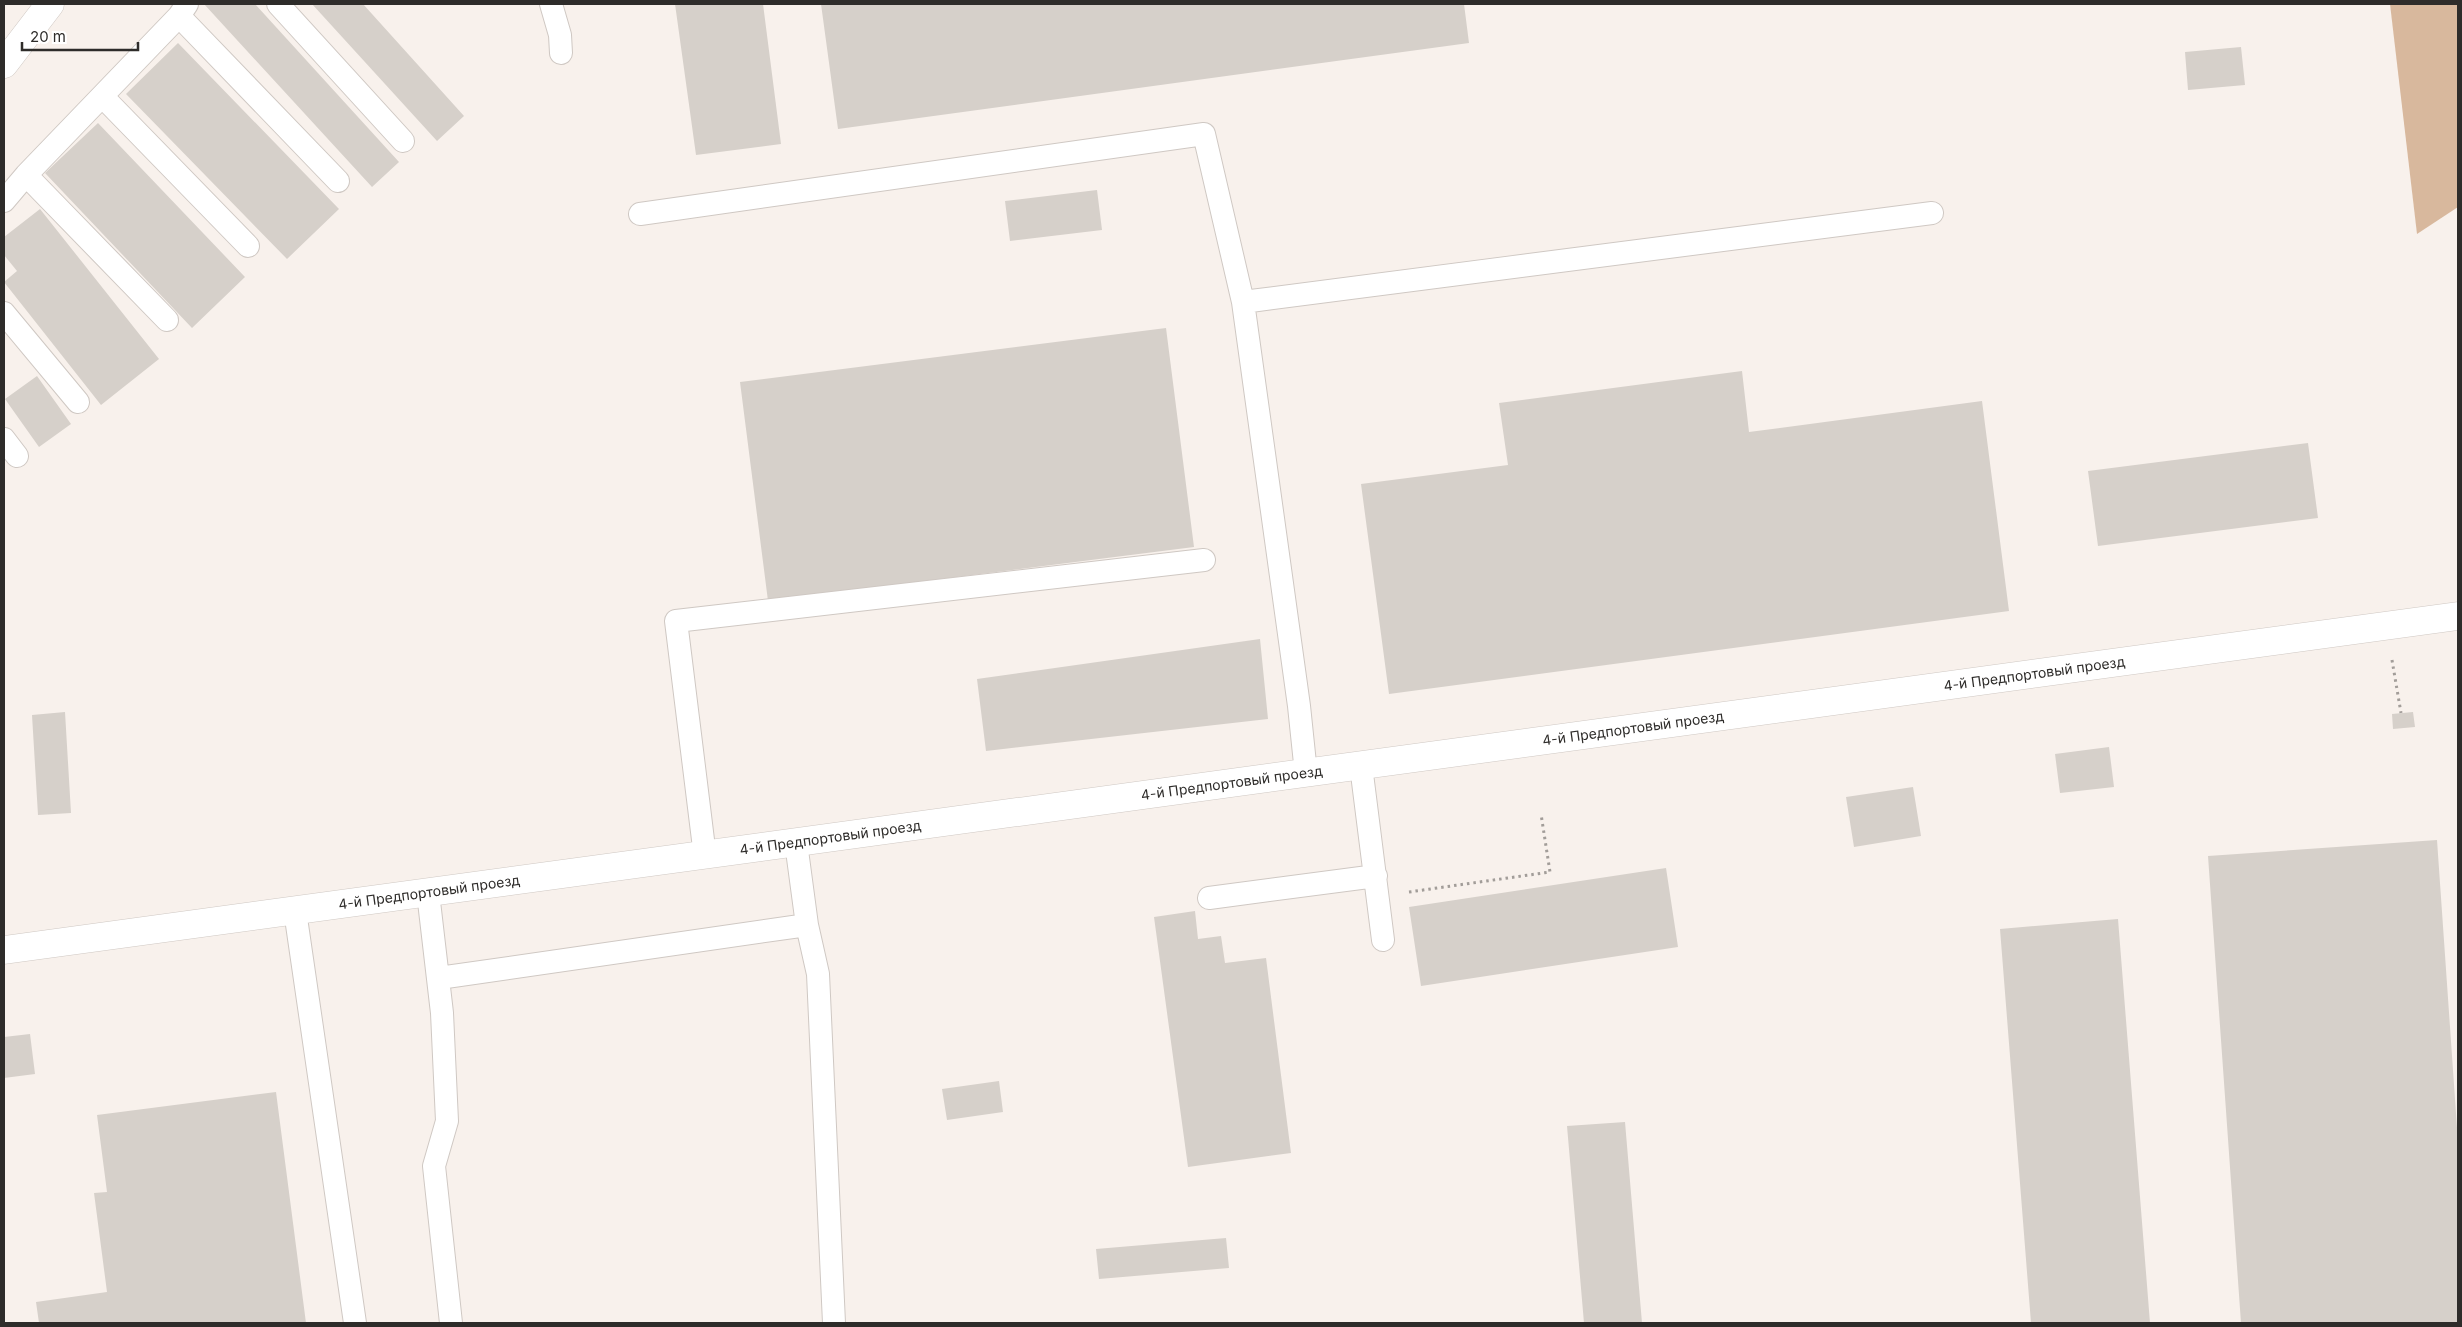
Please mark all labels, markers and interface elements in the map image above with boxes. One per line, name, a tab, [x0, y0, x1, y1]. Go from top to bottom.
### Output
scale bar	[22, 20, 139, 52]
text: 20 m	[30, 27, 66, 46]
street label: 4-й Предпортовый проезд	[1942, 652, 2126, 694]
street label: 4-й Предпортовый проезд	[1541, 707, 1725, 749]
street label: 4-й Предпортовый проезд	[1140, 762, 1324, 803]
street label: 4-й Предпортовый проезд	[738, 816, 922, 858]
street label: 4-й Предпортовый проезд	[337, 871, 521, 912]

